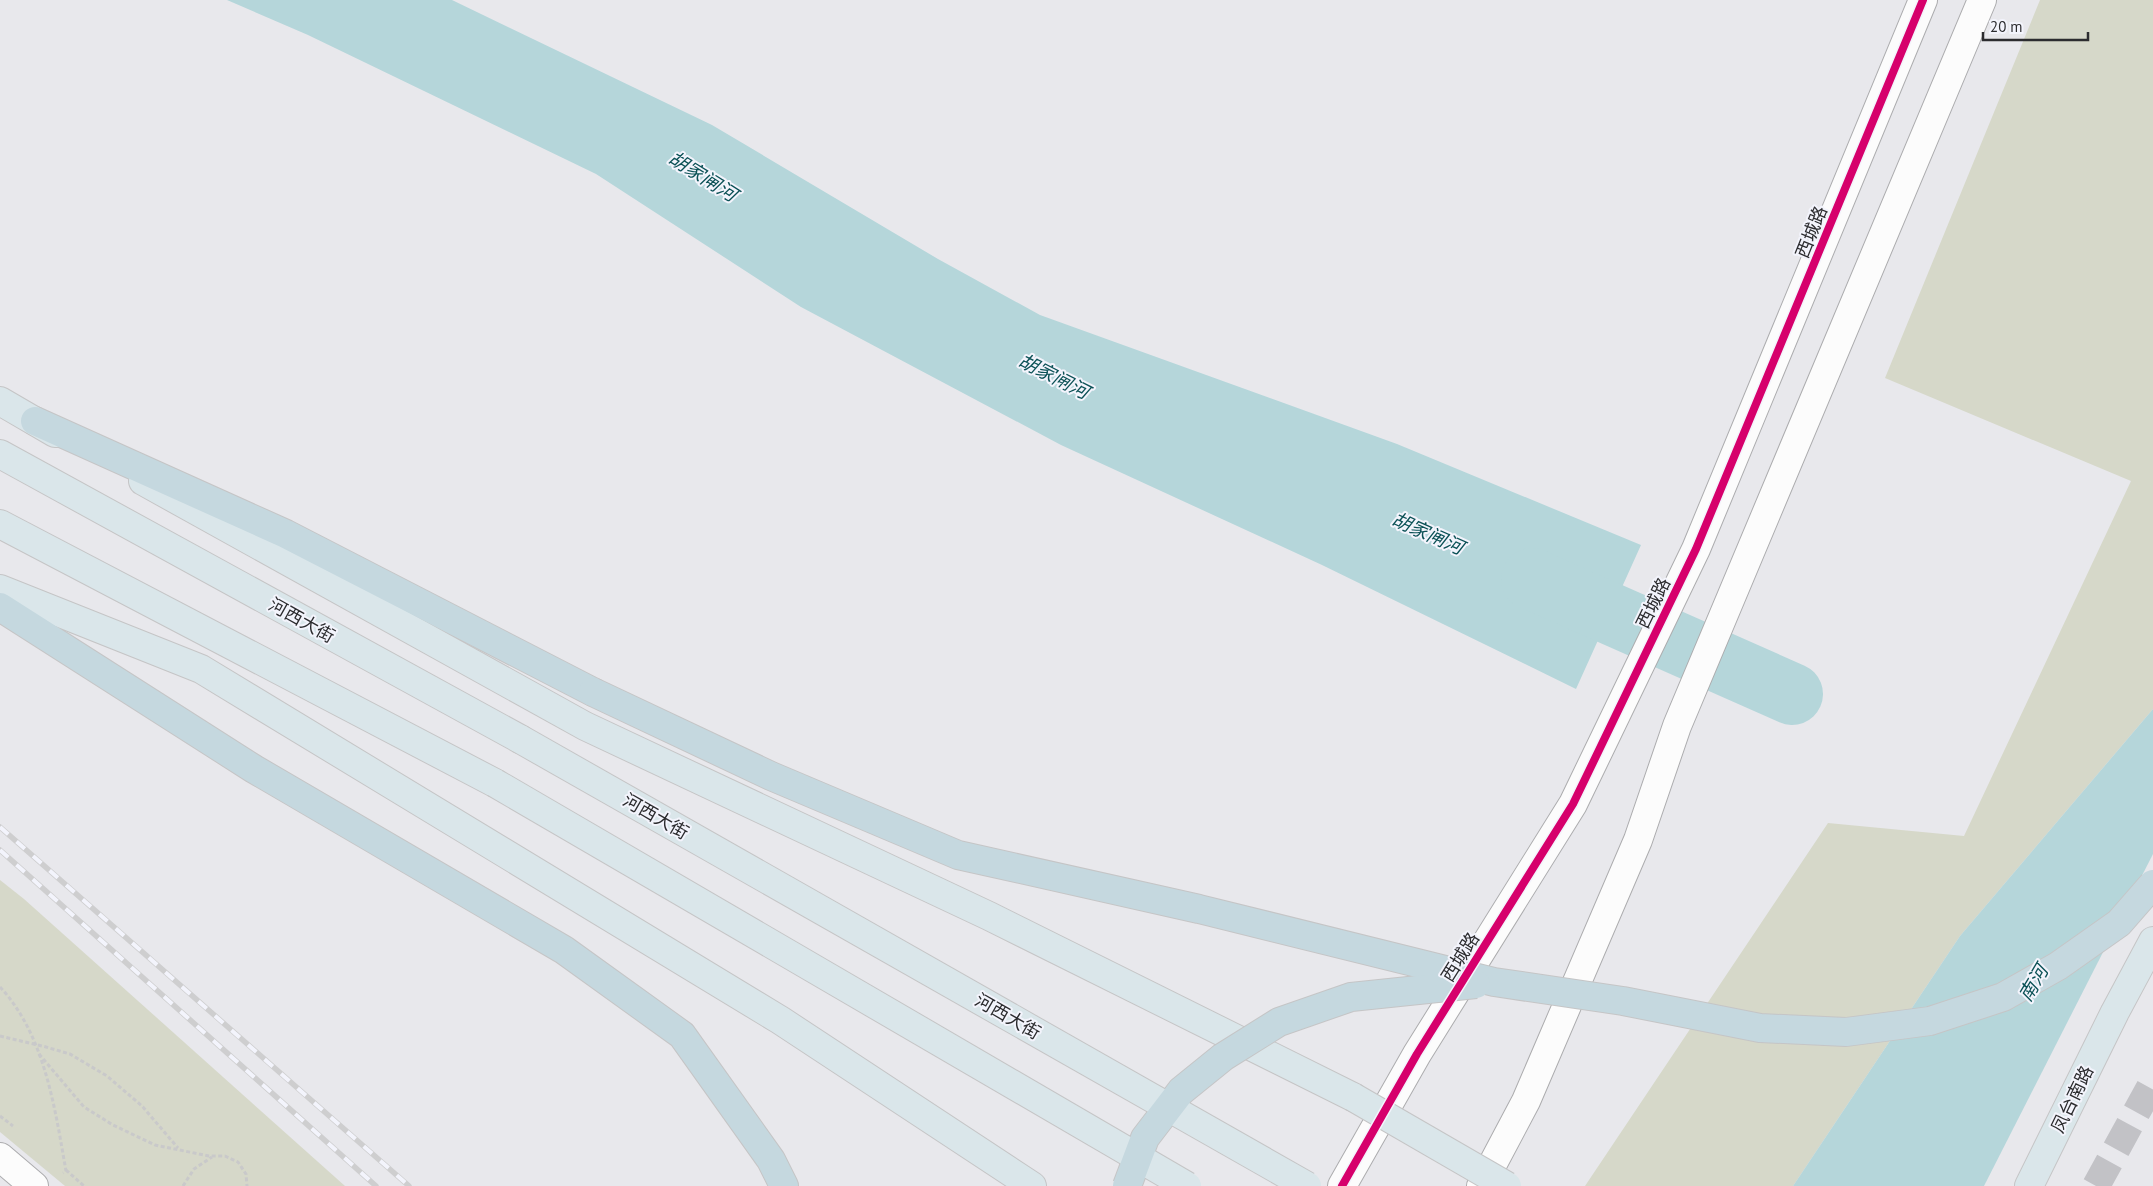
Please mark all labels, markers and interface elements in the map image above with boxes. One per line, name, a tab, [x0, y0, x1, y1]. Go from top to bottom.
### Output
scale bar	[1983, 10, 2088, 42]
text: 20 m	[1990, 17, 2023, 36]
water label: 胡家闸河	[664, 146, 745, 208]
street label: 西城路	[1790, 203, 1832, 261]
water label: 胡家闸河	[1015, 348, 1097, 406]
water label: 胡家闸河	[1388, 507, 1471, 561]
street label: 西城路	[1631, 574, 1675, 632]
street label: 河西大街	[265, 592, 339, 648]
street label: 河西大街	[619, 788, 693, 844]
street label: 西城路	[1436, 928, 1484, 986]
water label: 南河	[2013, 957, 2055, 1005]
street label: 河西大街	[971, 988, 1045, 1044]
street label: 凤台南路	[2046, 1062, 2098, 1136]

